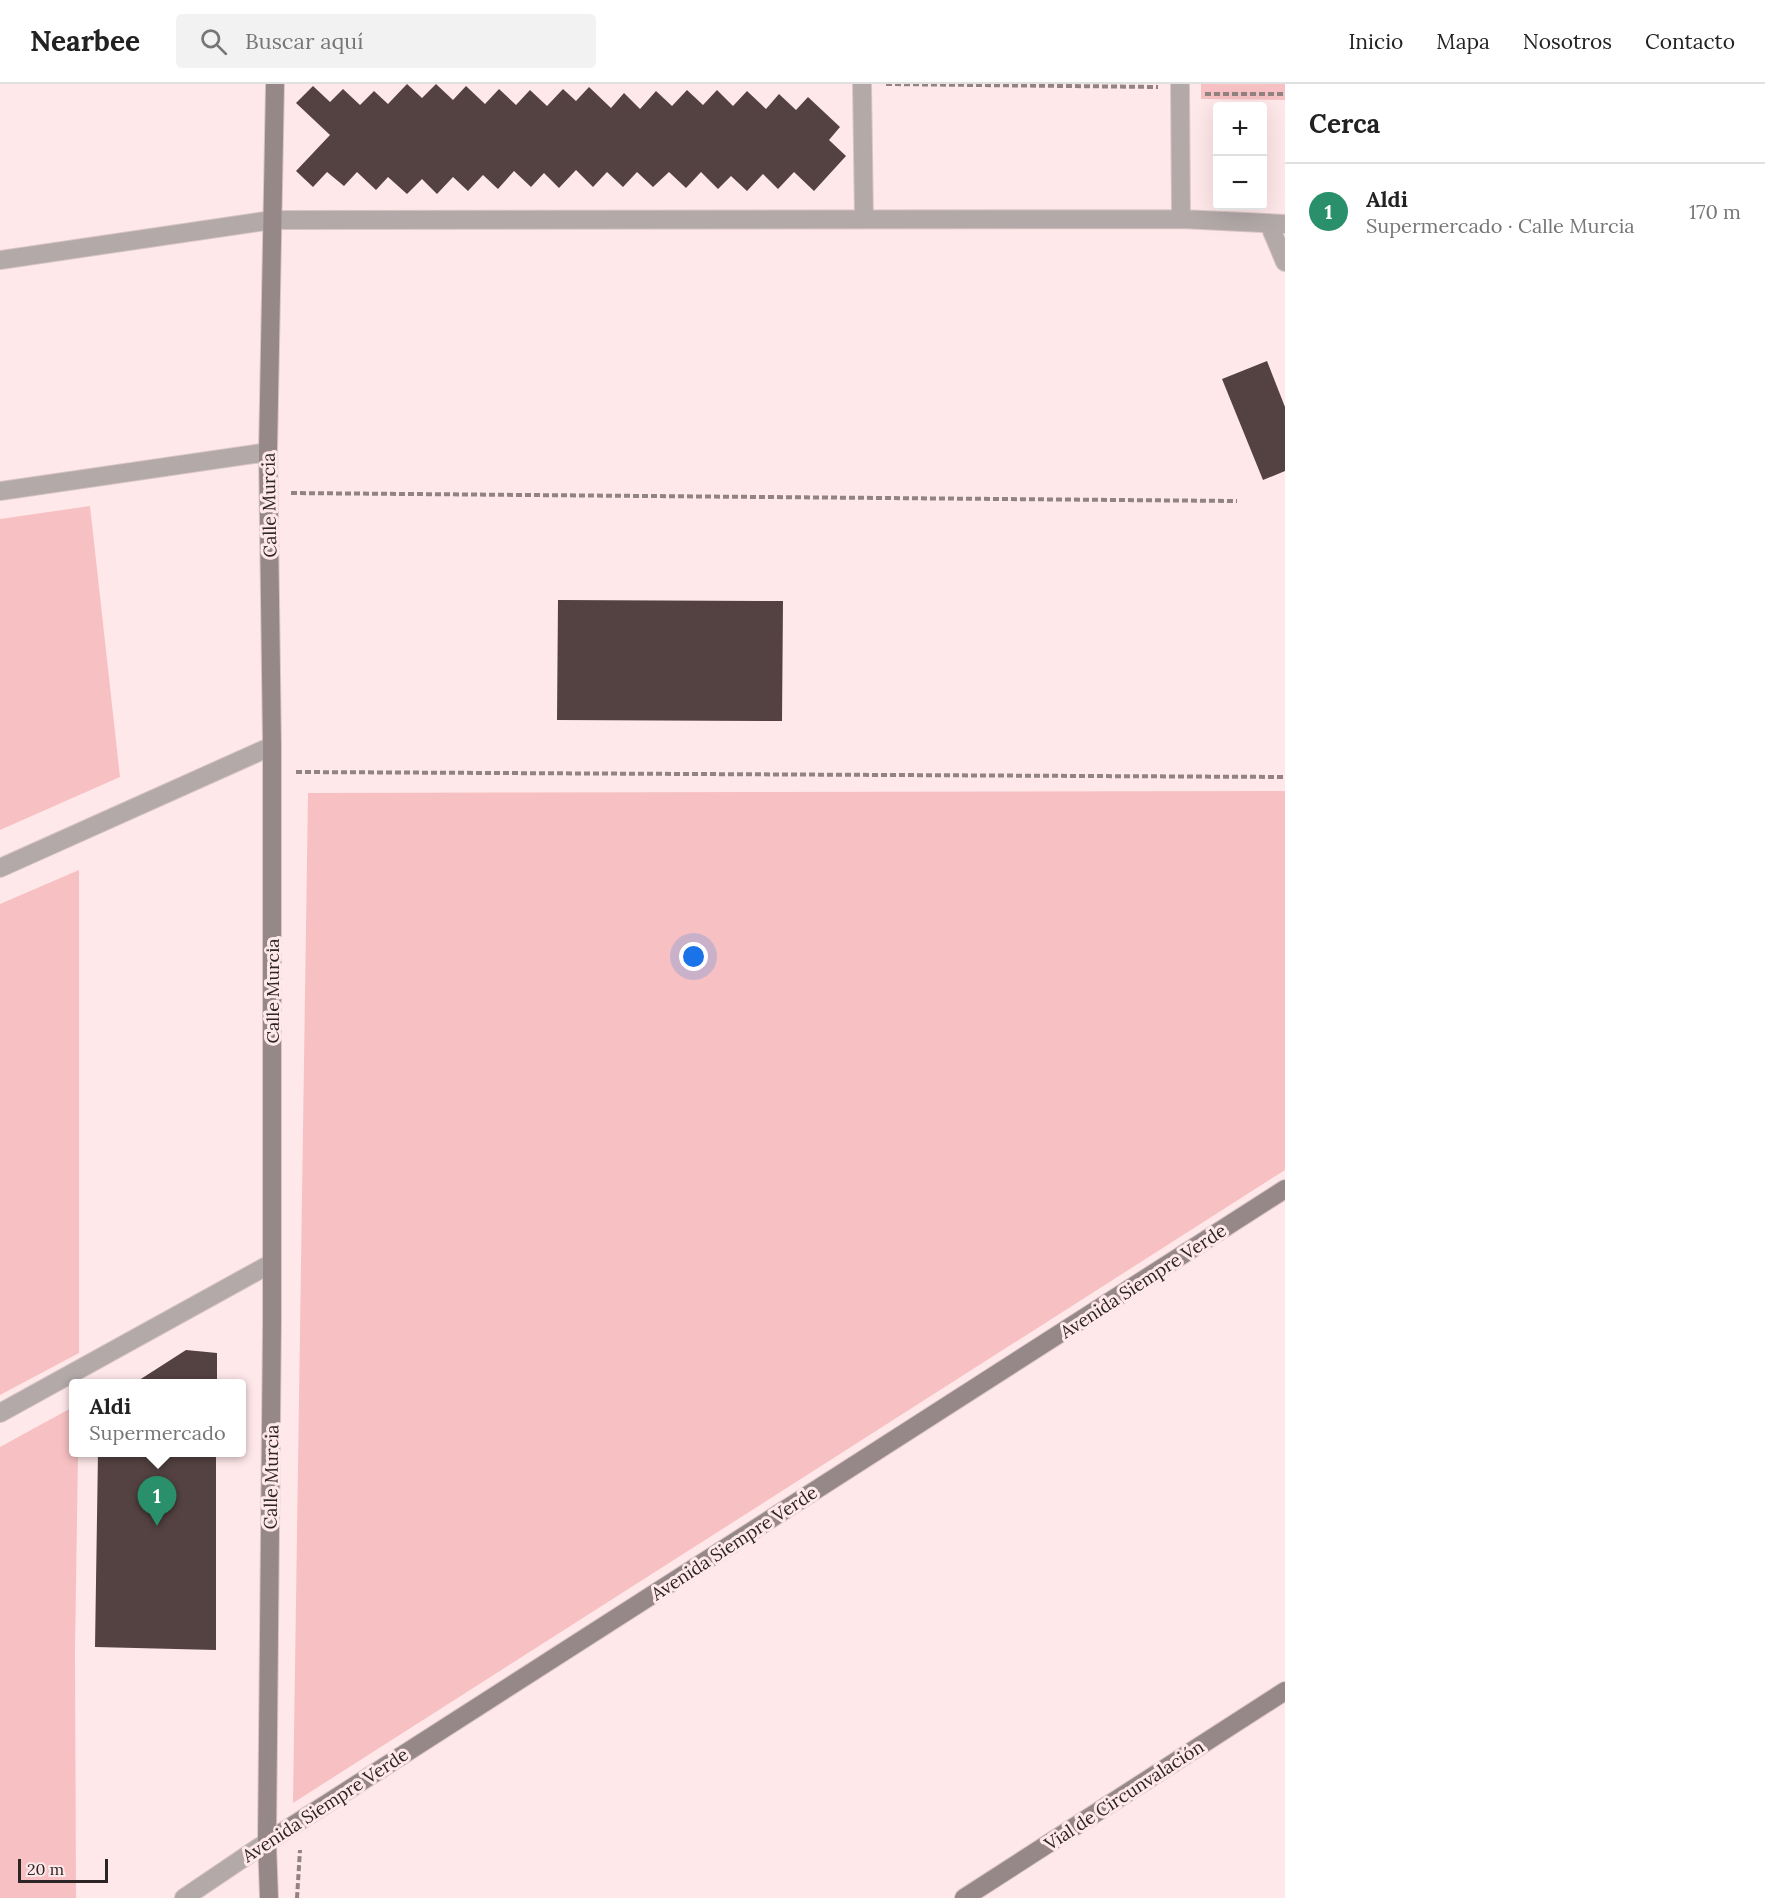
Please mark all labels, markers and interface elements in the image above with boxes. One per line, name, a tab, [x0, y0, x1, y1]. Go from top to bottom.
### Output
search box	[176, 14, 596, 68]
text: Nearbee	[30, 23, 140, 59]
icon: search	[197, 25, 230, 58]
text: Buscar aquí	[245, 27, 363, 55]
text: Inicio	[1348, 28, 1403, 55]
text: Mapa	[1436, 28, 1490, 55]
text: Nosotros	[1523, 28, 1612, 55]
text: Contacto	[1645, 28, 1735, 55]
map controls	[1213, 102, 1267, 210]
button: +	[1213, 102, 1267, 156]
text: Cerca	[1309, 107, 1380, 140]
button: −	[1213, 156, 1267, 210]
text: Aldi	[1366, 185, 1408, 213]
text: 1	[1324, 199, 1333, 224]
text: 170 m	[1689, 199, 1741, 224]
text: Supermercado · Calle Murcia	[1366, 213, 1635, 238]
street label: Calle Murcia	[257, 452, 281, 558]
street label: Calle Murcia	[261, 938, 284, 1044]
your location	[679, 942, 708, 971]
street label: Avenida Siempre Verde	[1055, 1219, 1231, 1344]
popup	[69, 1379, 246, 1457]
text: Aldi	[89, 1392, 131, 1420]
text: Supermercado	[89, 1420, 226, 1445]
street label: Calle Murcia	[259, 1424, 283, 1530]
pin: 1	[138, 1476, 176, 1526]
street label: Avenida Siempre Verde	[646, 1481, 822, 1606]
street label: Vial de Circunvalación	[1039, 1735, 1208, 1856]
street label: Avenida Siempre Verde	[237, 1743, 413, 1868]
scale bar	[18, 1856, 108, 1884]
text: 20 m	[27, 1859, 64, 1879]

